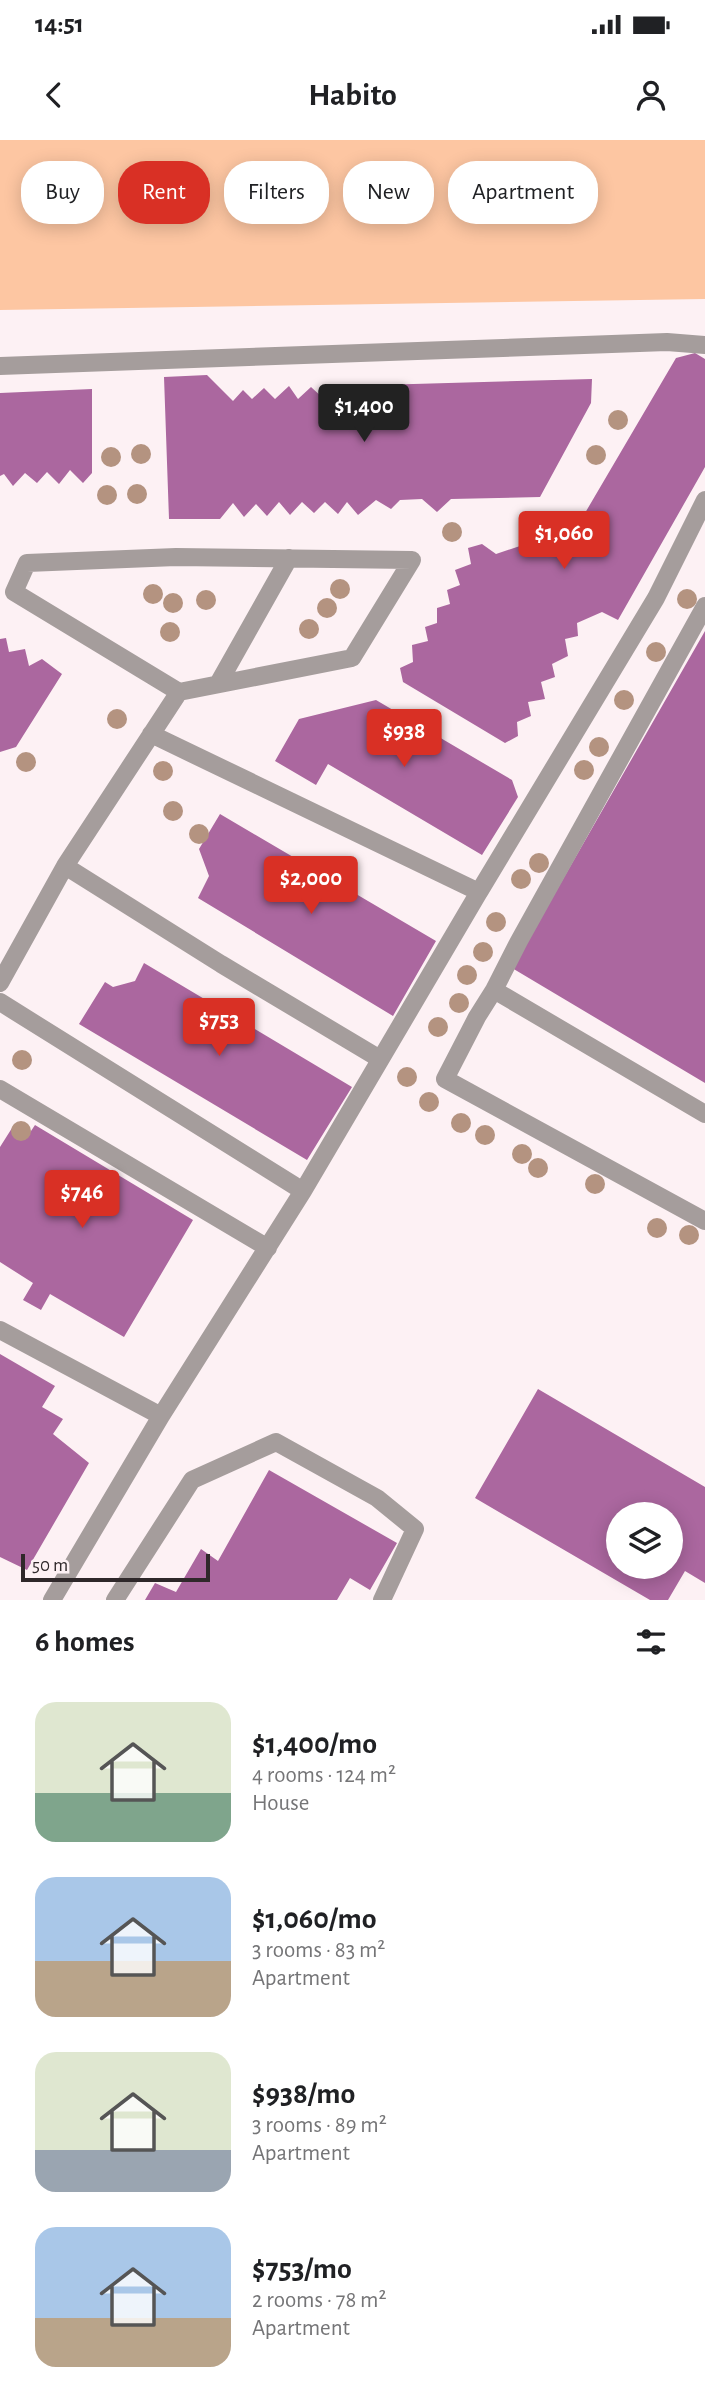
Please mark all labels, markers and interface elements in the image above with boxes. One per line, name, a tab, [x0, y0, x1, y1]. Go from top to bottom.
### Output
text: 14:51	[35, 11, 84, 37]
icon: back	[35, 76, 73, 114]
icon: person	[632, 76, 670, 114]
text: Habito	[308, 79, 397, 111]
chip: Buy	[21, 161, 104, 224]
chip: Rent	[118, 161, 210, 224]
chip: Filters	[224, 161, 329, 224]
chip: New	[343, 161, 434, 224]
chip: Apartment	[448, 161, 598, 224]
pin: $1,400	[307, 384, 421, 444]
text: $1,400	[334, 395, 394, 418]
pin: $1,060	[507, 512, 621, 571]
text: $1,060	[535, 522, 593, 545]
pin: $938	[363, 710, 445, 769]
text: $938	[383, 720, 425, 743]
pin: $2,000	[254, 856, 368, 916]
text: $2,000	[280, 867, 342, 890]
pin: $753	[178, 998, 260, 1058]
text: $753	[199, 1009, 239, 1032]
pin: $746	[41, 1170, 123, 1230]
text: $746	[61, 1181, 103, 1204]
map controls	[606, 1502, 683, 1579]
button: layers	[606, 1502, 683, 1579]
scale bar	[21, 1551, 210, 1583]
text: 50 m	[32, 1556, 68, 1575]
icon: filters	[632, 1623, 670, 1661]
text: 6 homes	[35, 1627, 135, 1657]
text: $1,400/mo	[252, 1729, 377, 1759]
icon: home	[91, 1730, 175, 1814]
text: 4 rooms · 124 m²	[252, 1764, 396, 1787]
text: House	[252, 1792, 309, 1815]
text: $1,060/mo	[252, 1904, 376, 1934]
icon: home	[91, 1905, 175, 1989]
text: 3 rooms · 83 m²	[252, 1939, 385, 1962]
text: Apartment	[252, 1967, 350, 1990]
text: $938/mo	[252, 2079, 355, 2109]
icon: home	[91, 2080, 175, 2164]
text: 3 rooms · 89 m²	[252, 2114, 387, 2137]
text: Apartment	[252, 2142, 350, 2165]
text: $753/mo	[252, 2254, 352, 2284]
icon: home	[91, 2255, 175, 2339]
text: 2 rooms · 78 m²	[252, 2289, 387, 2312]
text: Apartment	[252, 2317, 350, 2340]

